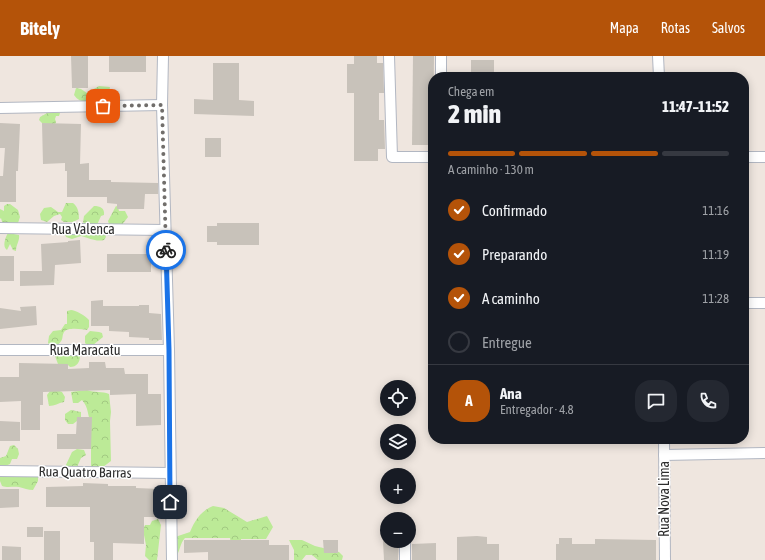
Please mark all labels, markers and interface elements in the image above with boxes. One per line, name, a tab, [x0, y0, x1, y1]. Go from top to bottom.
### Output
text: Bitely	[20, 17, 60, 39]
text: Mapa	[610, 20, 639, 36]
text: Rotas	[661, 20, 690, 36]
text: Salvos	[712, 20, 745, 36]
text: Chega em	[448, 84, 494, 99]
pin	[86, 89, 120, 123]
icon: bag	[92, 95, 114, 117]
text: 11:47–11:52	[662, 98, 729, 115]
text: 2 min	[448, 99, 501, 129]
text: A caminho · 130 m	[448, 162, 534, 177]
icon: check	[448, 199, 470, 221]
text: Confirmado	[482, 202, 547, 219]
text: 11:16	[702, 203, 729, 218]
street label: Rua Valenca	[51, 221, 115, 237]
courier	[146, 230, 186, 270]
icon: bike	[155, 239, 177, 261]
icon: check	[448, 243, 470, 265]
text: Preparando	[482, 246, 547, 263]
text: 11:19	[702, 247, 729, 262]
icon: check	[448, 287, 470, 309]
text: A caminho	[482, 290, 540, 307]
text: 11:28	[702, 291, 729, 306]
text: Entregue	[482, 334, 532, 351]
street label: Rua Maracatu	[50, 342, 120, 358]
map controls	[380, 380, 416, 548]
button: locate	[380, 380, 416, 416]
button: chat	[635, 380, 677, 422]
button: phone	[687, 380, 729, 422]
text: Ana	[500, 385, 522, 402]
text: A	[465, 392, 473, 409]
text: Entregador · 4.8	[500, 402, 574, 417]
button: layers	[380, 424, 416, 460]
street label: Rua Nova Lima	[656, 461, 672, 537]
street label: Rua Quatro Barras	[38, 463, 132, 481]
button: +	[380, 468, 416, 504]
pin	[153, 485, 187, 519]
icon: home	[159, 491, 181, 513]
button: −	[380, 512, 416, 548]

